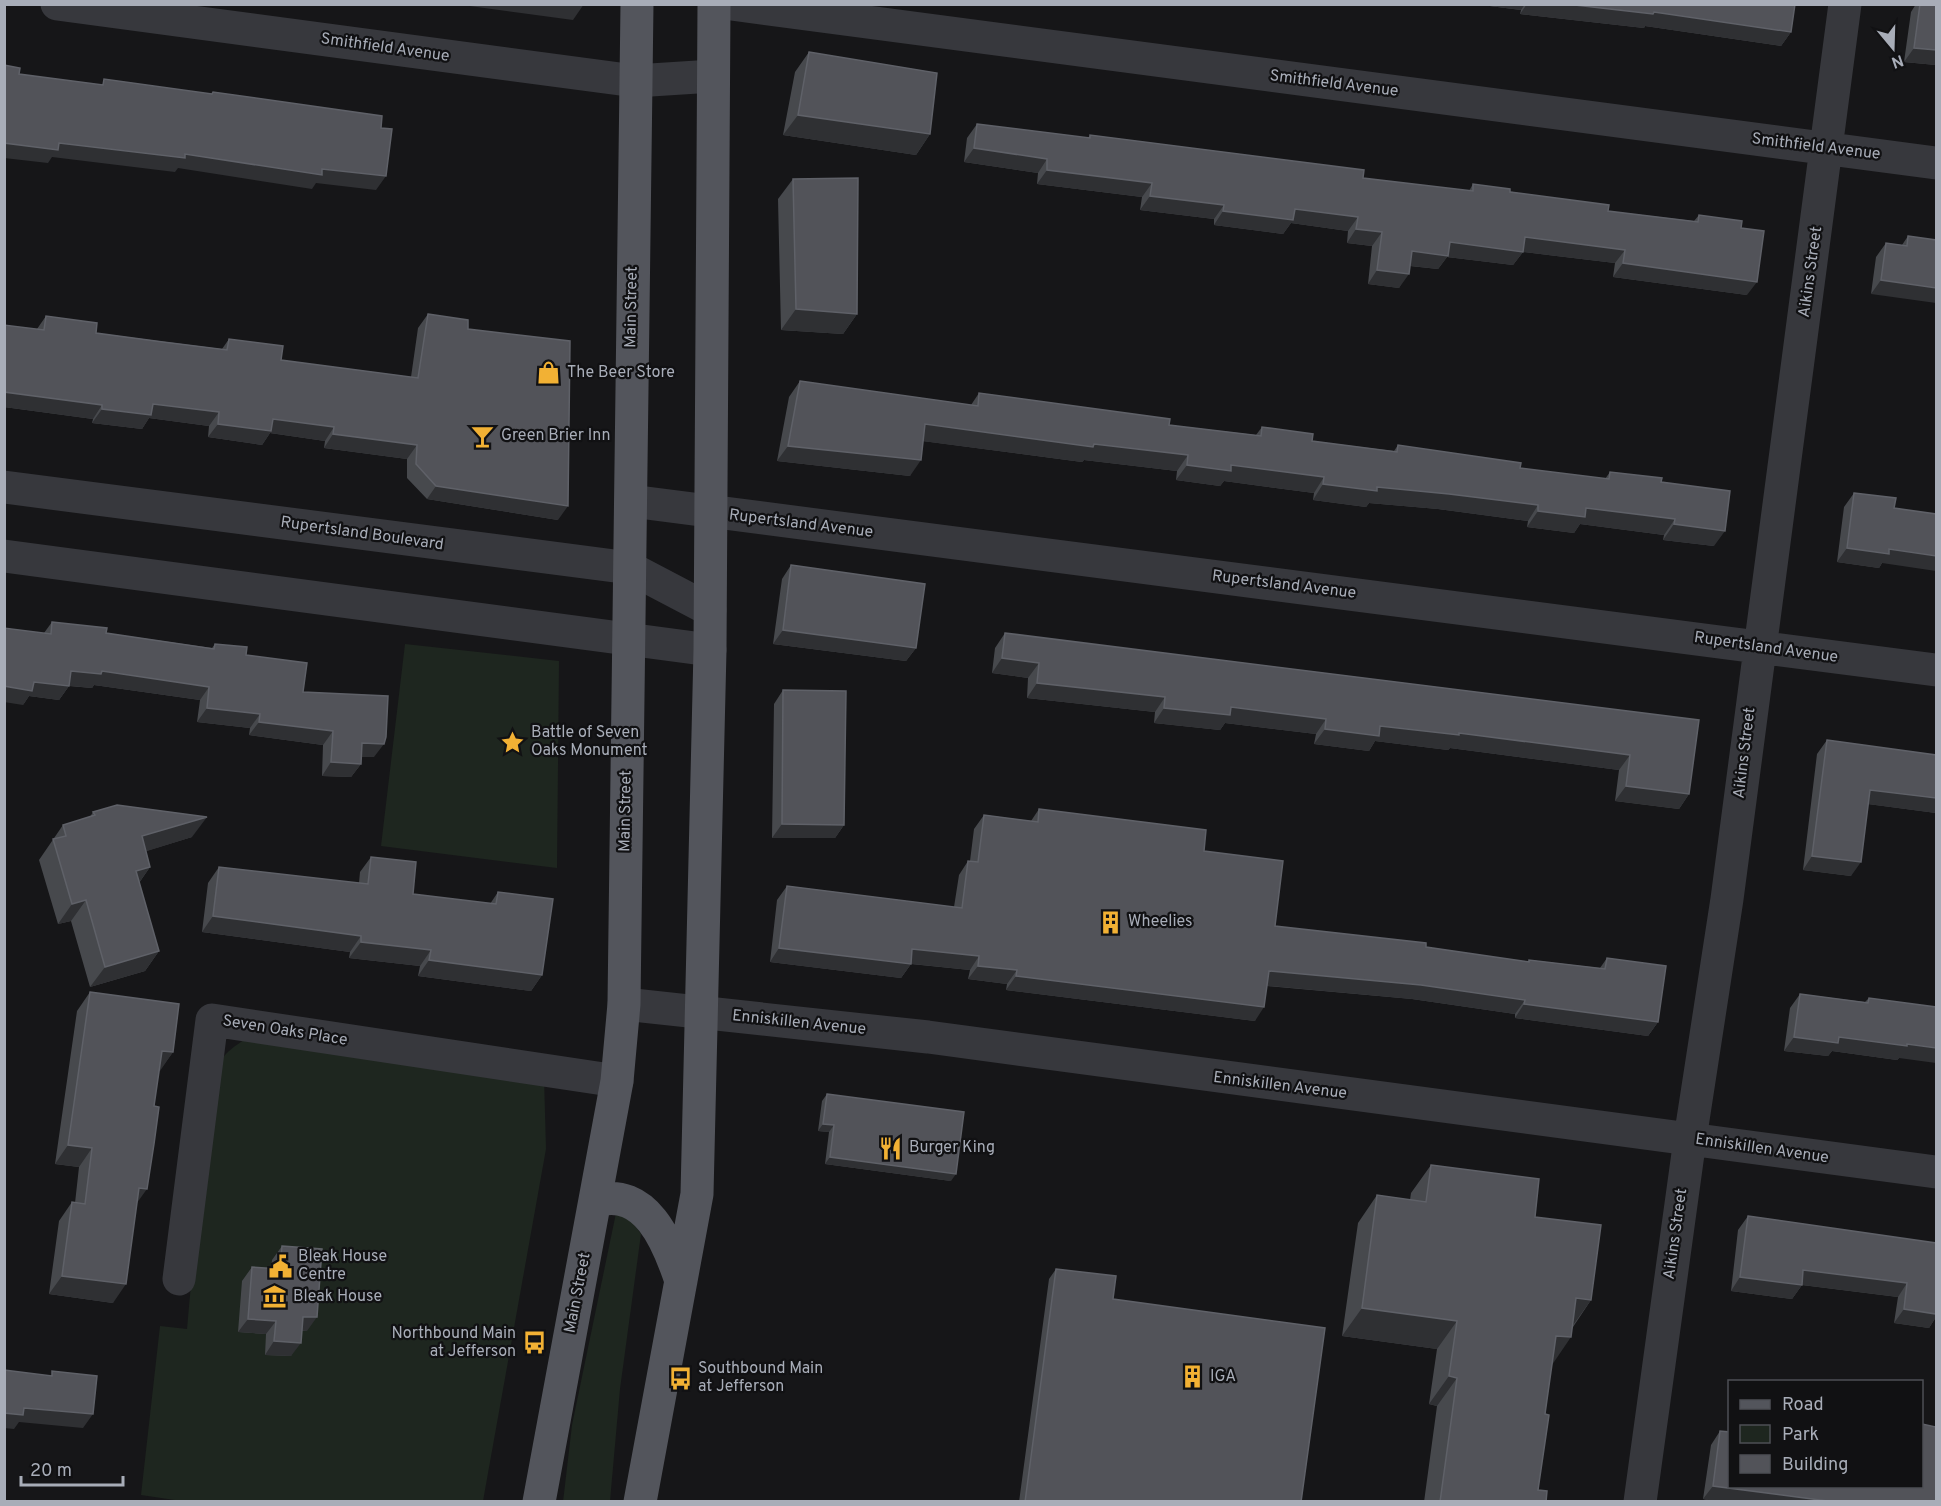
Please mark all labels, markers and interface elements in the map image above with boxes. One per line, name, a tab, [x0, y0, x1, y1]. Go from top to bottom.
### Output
north arrow	[1863, 18, 1923, 78]
street label: Smithfield Avenue	[319, 29, 451, 67]
text: N	[1889, 49, 1906, 72]
street label: Smithfield Avenue	[1268, 66, 1400, 102]
street label: Smithfield Avenue	[1750, 129, 1882, 165]
street label: Aikins Street	[1795, 225, 1827, 319]
street label: Main Street	[621, 266, 643, 348]
shop icon: The Beer Store	[536, 360, 562, 386]
place label: The Beer Store	[567, 363, 675, 383]
bar icon: Green Brier Inn	[470, 423, 496, 449]
place label: Green Brier Inn	[501, 426, 610, 446]
street label: Rupertsland Avenue	[728, 505, 874, 543]
street label: Rupertsland Boulevard	[279, 513, 445, 555]
street label: Rupertsland Avenue	[1211, 566, 1357, 604]
street label: Rupertsland Avenue	[1693, 628, 1839, 668]
street label: Aikins Street	[1729, 706, 1761, 800]
place label: Battle of Seven Oaks Monument	[531, 723, 648, 761]
place icon: Battle of Seven Oaks Monument	[500, 729, 526, 755]
street label: Main Street	[615, 770, 637, 852]
building icon: Wheelies	[1097, 909, 1123, 935]
place label: Wheelies	[1128, 912, 1192, 932]
street label: Enniskillen Avenue	[731, 1006, 867, 1040]
street label: Seven Oaks Place	[221, 1011, 349, 1051]
street label: Enniskillen Avenue	[1212, 1068, 1348, 1104]
street label: Enniskillen Avenue	[1694, 1130, 1830, 1168]
restaurant icon: Burger King	[878, 1135, 904, 1161]
place label: Burger King	[909, 1138, 995, 1158]
street label: Aikins Street	[1660, 1187, 1692, 1281]
place label: Bleak House Centre	[298, 1247, 387, 1285]
street label: Main Street	[560, 1251, 596, 1335]
public building icon: Bleak House Centre	[267, 1253, 293, 1279]
museum icon: Bleak House	[262, 1284, 288, 1310]
place label: Bleak House	[293, 1287, 382, 1307]
place label: Northbound Main at Jefferson	[391, 1324, 516, 1362]
bus stop icon: Northbound Main at Jefferson	[521, 1330, 547, 1356]
place label: Southbound Main at Jefferson	[698, 1359, 823, 1397]
building icon: IGA	[1179, 1364, 1205, 1390]
bus stop icon: Southbound Main at Jefferson	[667, 1365, 693, 1391]
place label: IGA	[1210, 1367, 1236, 1387]
legend	[1728, 1380, 1923, 1488]
text: Road	[1782, 1394, 1824, 1417]
text: Park	[1782, 1424, 1819, 1447]
scale bar	[21, 1449, 123, 1487]
text: Building	[1782, 1454, 1848, 1477]
text: 20 m	[30, 1460, 72, 1483]

